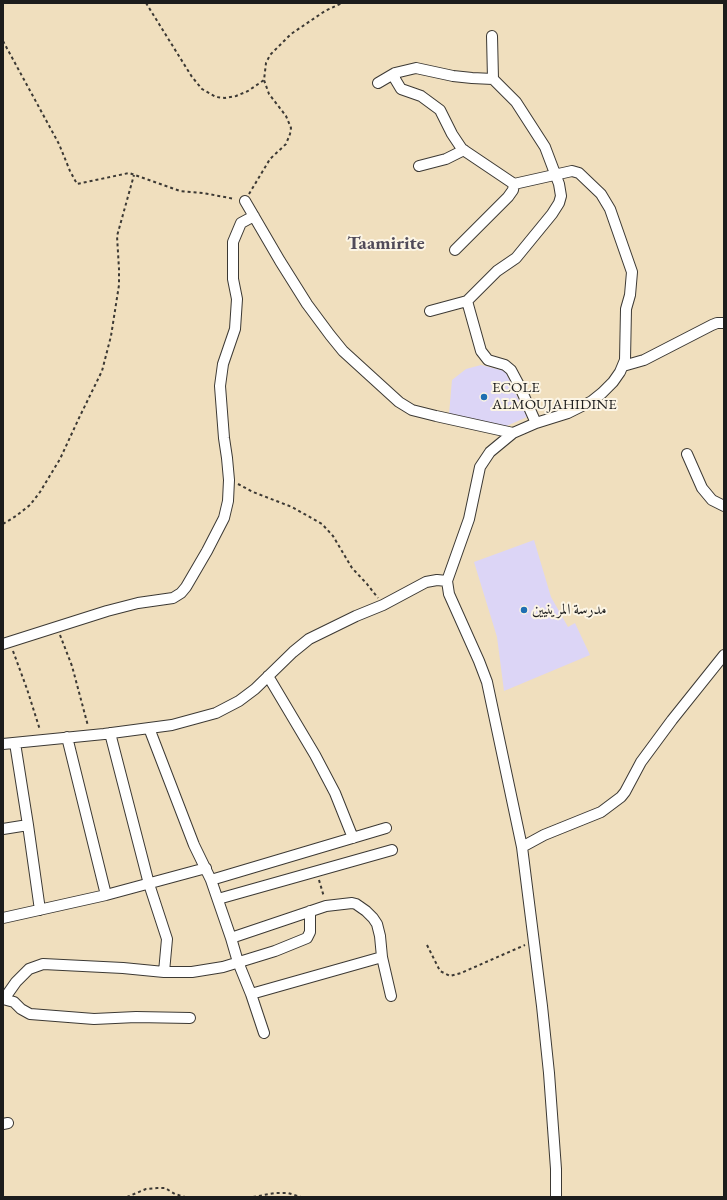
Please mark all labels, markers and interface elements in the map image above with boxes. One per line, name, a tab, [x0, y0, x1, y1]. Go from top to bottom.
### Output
district label: Taamirite	[347, 233, 425, 255]
place label: ECOLE ALMOUJAHIDINE	[492, 379, 617, 414]
marker: ECOLE ALMOUJAHIDINE	[479, 392, 489, 402]
place label: مدرسة المرينيين	[532, 601, 606, 619]
marker: مدرسة المرينيين	[519, 605, 529, 615]

